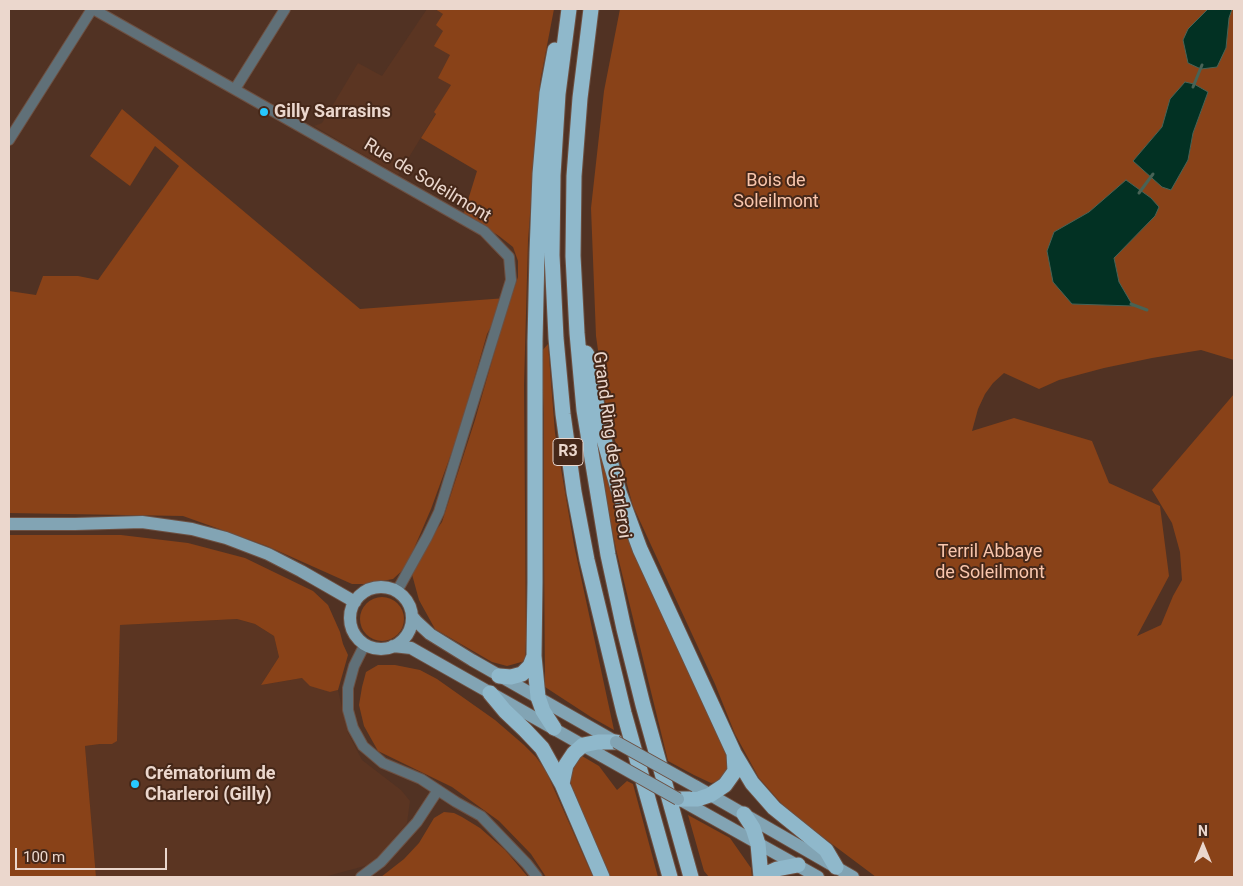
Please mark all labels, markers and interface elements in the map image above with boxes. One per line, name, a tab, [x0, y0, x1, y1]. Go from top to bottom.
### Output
place label: Gilly Sarrasins	[274, 101, 391, 123]
marker: Gilly Sarrasins	[258, 106, 270, 118]
street label: Rue de Soleilmont	[359, 134, 495, 228]
park label: Bois de Soleilmont	[733, 170, 819, 212]
street label: Grand Ring de Charleroi	[587, 350, 635, 540]
road number: R3	[553, 438, 583, 466]
park label: Terril Abbaye de Soleilmont	[935, 541, 1045, 584]
place label: Crématorium de Charleroi (Gilly)	[145, 763, 276, 806]
marker: Crématorium de Charleroi (Gilly)	[129, 778, 141, 790]
north arrow	[1178, 821, 1228, 871]
text: N	[1198, 823, 1208, 839]
scale bar	[18, 838, 170, 870]
text: 100 m	[23, 848, 65, 866]

